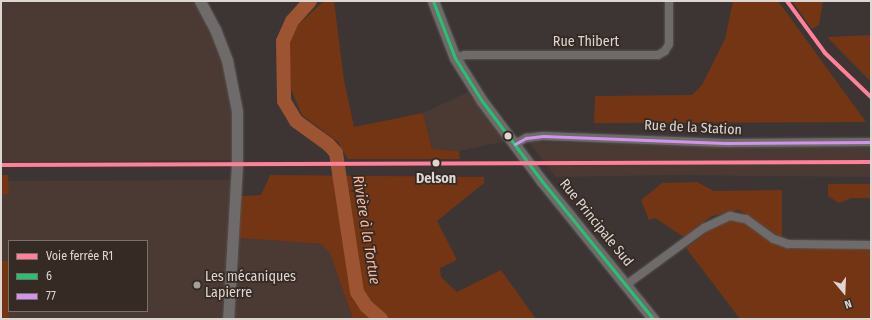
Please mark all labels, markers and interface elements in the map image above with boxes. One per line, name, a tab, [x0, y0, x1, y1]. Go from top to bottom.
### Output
street label: Rue Thibert	[553, 34, 619, 50]
street label: Rue de la Station	[644, 117, 742, 139]
unlabelled marker	[503, 131, 513, 141]
marker: Delson	[430, 157, 442, 169]
place label: Delson	[416, 171, 456, 187]
water label: Rivière à la Tortue	[349, 174, 383, 286]
street label: Rue Principale Sud	[556, 176, 636, 270]
legend	[8, 240, 148, 312]
text: Voie ferrée R1	[46, 249, 113, 263]
text: 6	[46, 269, 52, 283]
place label: Les mécaniques Lapierre	[205, 269, 296, 302]
north arrow	[824, 272, 864, 312]
marker: Les mécaniques Lapierre	[192, 280, 202, 290]
text: 77	[46, 289, 56, 303]
text: N	[843, 297, 853, 311]

